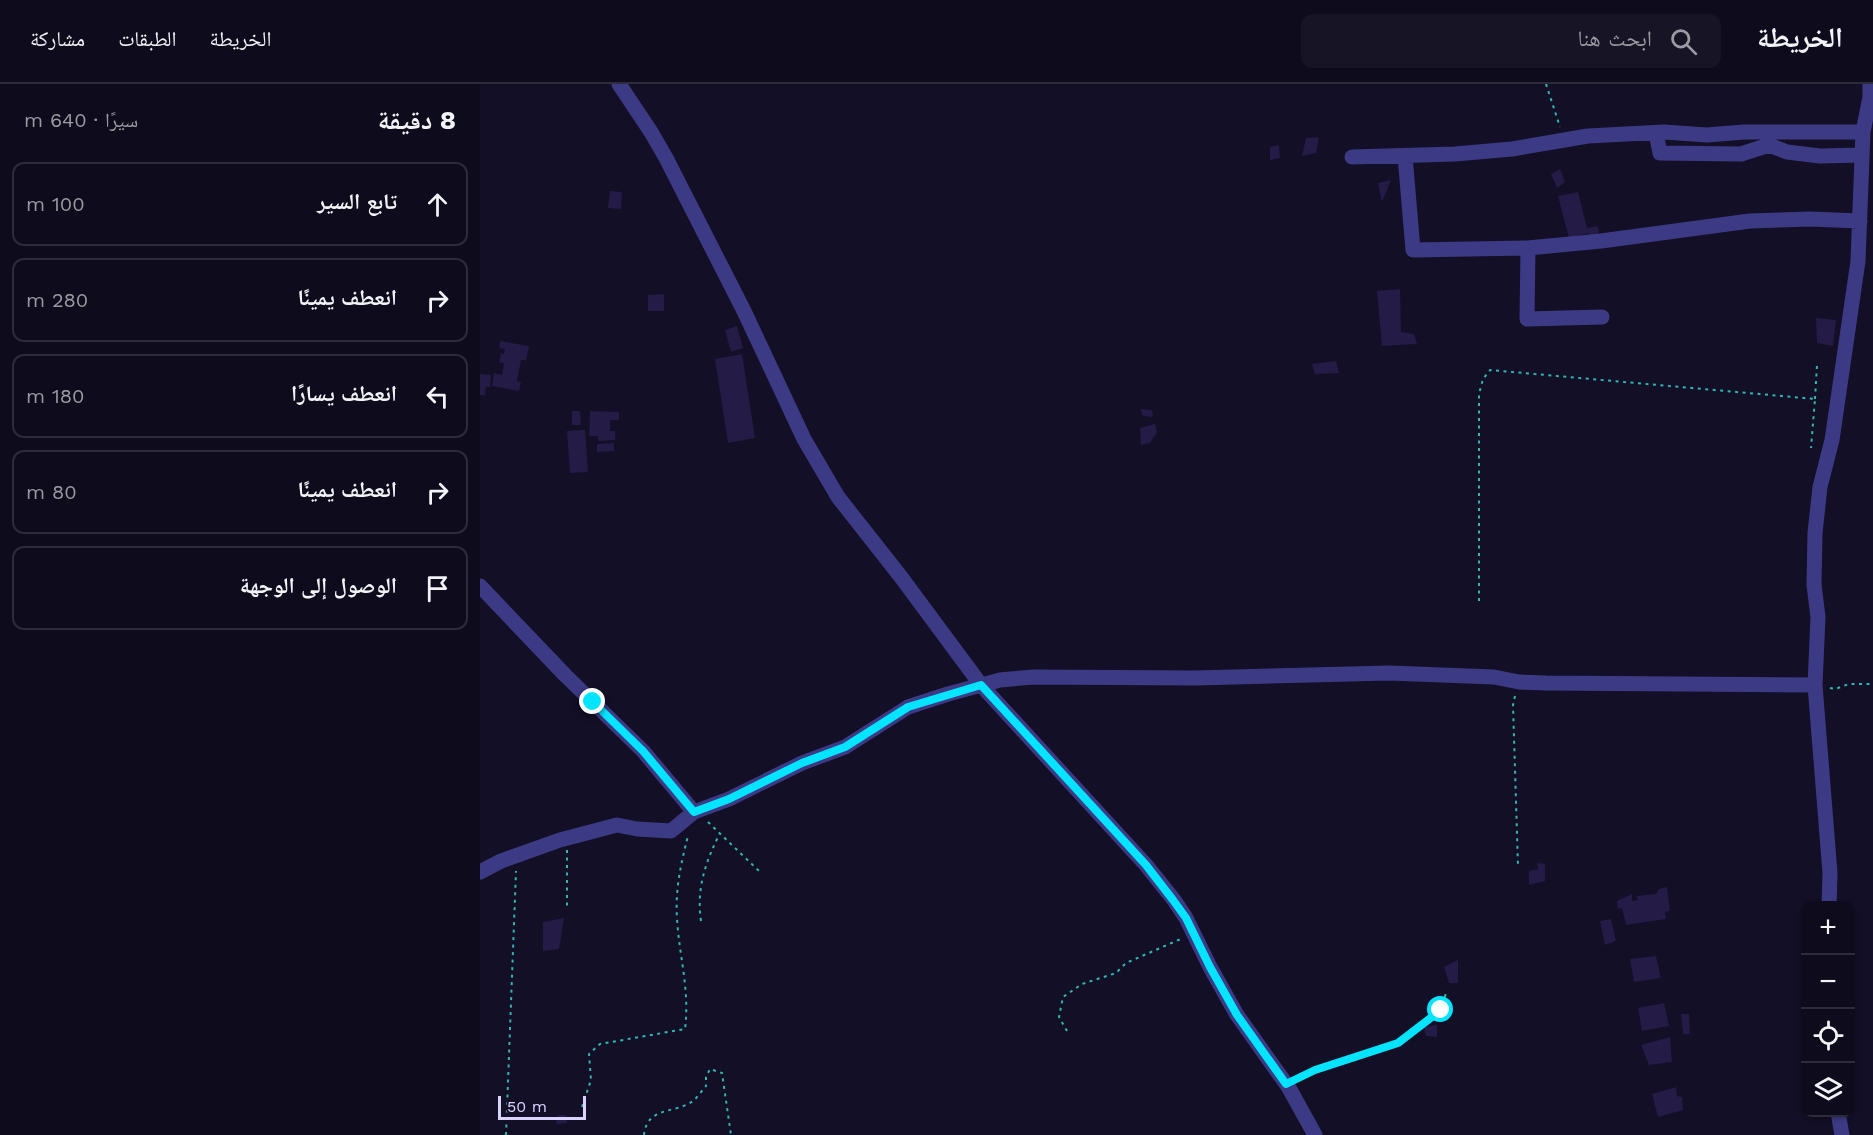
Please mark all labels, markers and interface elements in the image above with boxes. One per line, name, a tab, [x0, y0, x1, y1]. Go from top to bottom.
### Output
search box	[1301, 14, 1721, 68]
text: الخريطة	[1757, 21, 1843, 54]
icon: search	[1667, 25, 1700, 58]
text: مشاركة	[30, 26, 85, 51]
text: الطبقات	[118, 26, 177, 51]
text: الخريطة	[210, 26, 271, 51]
text: ابحث هنا	[1578, 26, 1652, 51]
text: 8 دقيقة	[378, 105, 456, 135]
text: سيرًا · 640 m	[24, 108, 138, 132]
icon: ahead	[421, 188, 454, 221]
text: تابع السير	[317, 189, 397, 214]
text: 100 m	[26, 192, 85, 216]
icon: right	[421, 284, 454, 317]
text: انعطف يمينًا	[297, 285, 397, 310]
text: 280 m	[26, 288, 88, 312]
icon: left	[421, 380, 454, 413]
text: انعطف يسارًا	[291, 381, 397, 406]
text: 180 m	[26, 384, 84, 408]
icon: right	[421, 476, 454, 509]
text: انعطف يمينًا	[297, 477, 397, 502]
text: 80 m	[26, 480, 77, 504]
icon: arrive	[421, 572, 454, 605]
text: الوصول إلى الوجهة	[240, 573, 397, 598]
route end	[579, 688, 605, 714]
map controls	[1801, 901, 1855, 1117]
button: +	[1801, 901, 1855, 955]
button: −	[1801, 955, 1855, 1009]
route start	[1427, 996, 1453, 1022]
button: locate	[1801, 1009, 1855, 1063]
button: layers	[1801, 1063, 1855, 1117]
scale bar	[498, 1093, 586, 1120]
text: 50 m	[507, 1097, 547, 1116]

